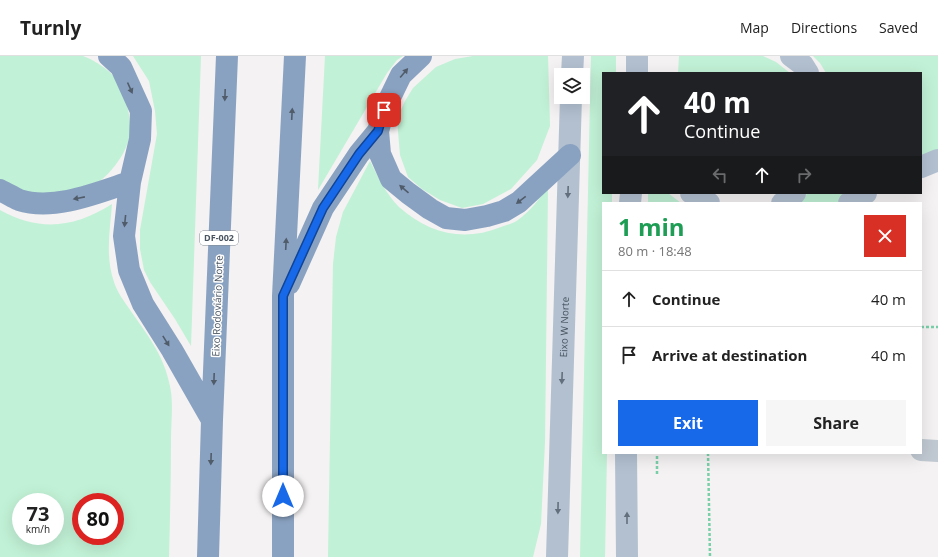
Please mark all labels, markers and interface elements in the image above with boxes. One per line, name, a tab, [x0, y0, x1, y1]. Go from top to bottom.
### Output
text: Turnly	[20, 15, 81, 41]
text: Map	[740, 18, 769, 37]
text: Directions	[791, 18, 857, 37]
text: Saved	[879, 18, 918, 37]
one-way arrow	[400, 68, 408, 79]
map controls	[554, 68, 590, 104]
button: layers	[554, 68, 590, 104]
one-way arrow	[127, 82, 133, 94]
text: 40 m	[684, 83, 751, 121]
icon: ahead	[618, 88, 670, 140]
one-way arrow	[222, 89, 228, 102]
pin	[367, 93, 401, 127]
icon: arrive	[373, 99, 395, 121]
one-way arrow	[289, 108, 296, 120]
text: Continue	[684, 119, 760, 143]
icon: left	[709, 164, 731, 186]
icon: ahead	[751, 164, 773, 186]
icon: right	[793, 164, 815, 186]
one-way arrow	[398, 185, 409, 194]
one-way arrow	[565, 186, 572, 198]
one-way arrow	[73, 195, 85, 201]
one-way arrow	[515, 196, 526, 205]
text: 1 min	[618, 210, 685, 243]
one-way arrow	[122, 215, 129, 227]
button: close	[864, 215, 906, 257]
road number: DF-002	[200, 231, 238, 245]
one-way arrow	[283, 237, 289, 250]
text: 80 m · 18:48	[618, 242, 692, 260]
street label: Eixo Rodoviário Norte	[208, 255, 226, 357]
icon: ahead	[618, 288, 640, 310]
text: Continue	[652, 289, 720, 309]
text: 40 m	[871, 289, 906, 309]
street label: Eixo W Norte	[556, 296, 572, 358]
one-way arrow	[163, 335, 170, 347]
icon: arrive	[618, 344, 640, 366]
text: Arrive at destination	[652, 345, 807, 365]
text: 40 m	[871, 345, 906, 365]
one-way arrow	[559, 372, 565, 385]
one-way arrow	[210, 373, 217, 385]
button: Exit	[618, 400, 758, 446]
button: Share	[766, 400, 906, 446]
one-way arrow	[208, 453, 214, 466]
position arrow	[262, 475, 304, 517]
speed limit sign: 80	[72, 493, 124, 545]
text: 73	[27, 500, 49, 527]
one-way arrow	[555, 502, 562, 514]
one-way arrow	[624, 511, 630, 524]
text: km/h	[26, 522, 50, 536]

